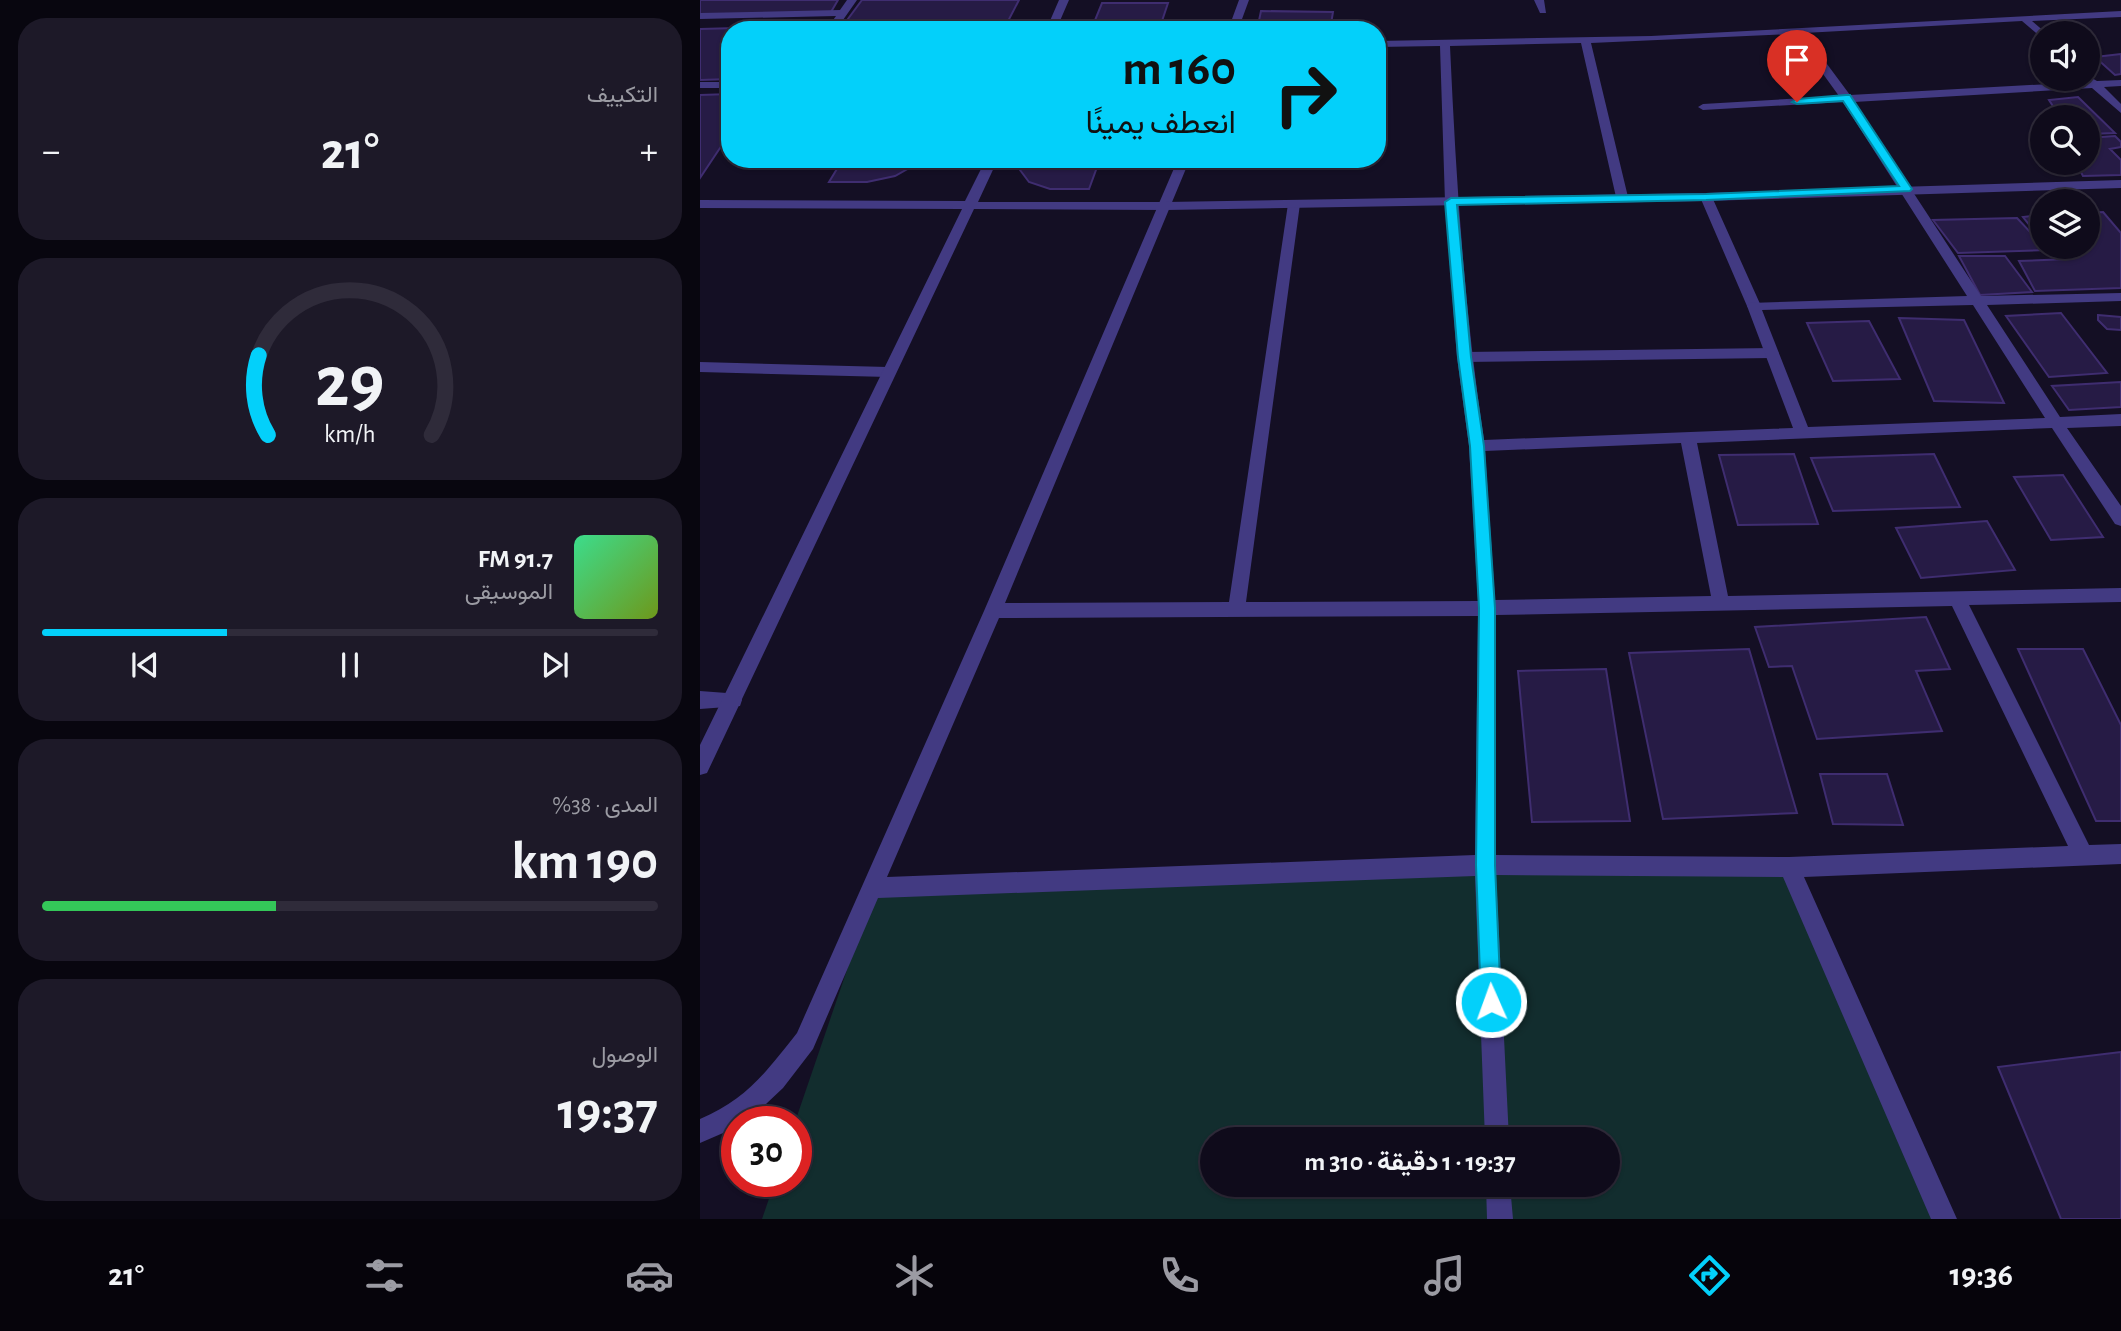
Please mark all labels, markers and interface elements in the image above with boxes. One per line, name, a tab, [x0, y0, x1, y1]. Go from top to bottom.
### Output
map controls	[2030, 21, 2100, 259]
button: sound	[2030, 21, 2100, 91]
pin	[1767, 30, 1827, 102]
icon: arrive	[1778, 41, 1816, 79]
text: 160 m	[1122, 45, 1236, 94]
icon: right	[1260, 49, 1351, 140]
text: التكييف	[587, 84, 658, 107]
button: search	[2030, 105, 2100, 175]
text: انعطف يمينًا	[1085, 107, 1236, 139]
text: 21°	[321, 126, 379, 178]
text: −	[42, 133, 60, 171]
text: +	[640, 133, 658, 171]
button: layers	[2030, 189, 2100, 259]
text: 29	[315, 348, 385, 421]
text: km/h	[324, 422, 376, 447]
text: 91.7 FM	[478, 546, 553, 572]
text: الموسيقى	[465, 581, 553, 604]
icon: previous	[126, 646, 164, 684]
icon: pause	[331, 646, 369, 684]
icon: next	[536, 646, 574, 684]
text: المدى · 38%	[552, 794, 658, 817]
text: 190 km	[511, 836, 658, 888]
position arrow	[1454, 965, 1528, 1039]
text: الوصول	[592, 1044, 658, 1067]
text: 19:37	[557, 1086, 658, 1138]
speed limit sign: 30	[721, 1106, 812, 1197]
text: 19:37 · 1 دقيقة · 310 m	[1304, 1149, 1516, 1175]
icon: filters	[360, 1251, 409, 1300]
icon: car	[625, 1251, 674, 1300]
icon: climate	[890, 1251, 939, 1300]
icon: phone	[1155, 1251, 1204, 1300]
icon: music	[1420, 1251, 1469, 1300]
icon: directions	[1685, 1251, 1734, 1300]
text: 21°	[108, 1259, 144, 1291]
text: 19:36	[1949, 1259, 2013, 1291]

